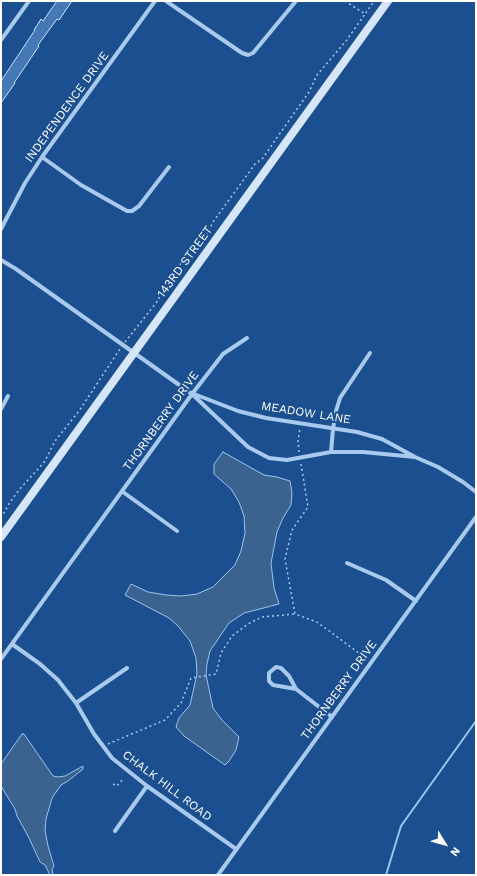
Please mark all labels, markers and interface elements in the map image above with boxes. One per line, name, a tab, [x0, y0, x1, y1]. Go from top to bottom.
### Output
street label: INDEPENDENCE DRIVE	[22, 49, 112, 165]
street label: 143RD STREET	[154, 223, 216, 301]
street label: THORNBERRY DRIVE	[120, 368, 202, 474]
street label: MEADOW LANE	[260, 399, 352, 427]
street label: THORNBERRY DRIVE	[298, 637, 380, 743]
street label: CHALK HILL ROAD	[120, 748, 214, 824]
north arrow	[425, 824, 465, 864]
text: N	[447, 844, 463, 859]

